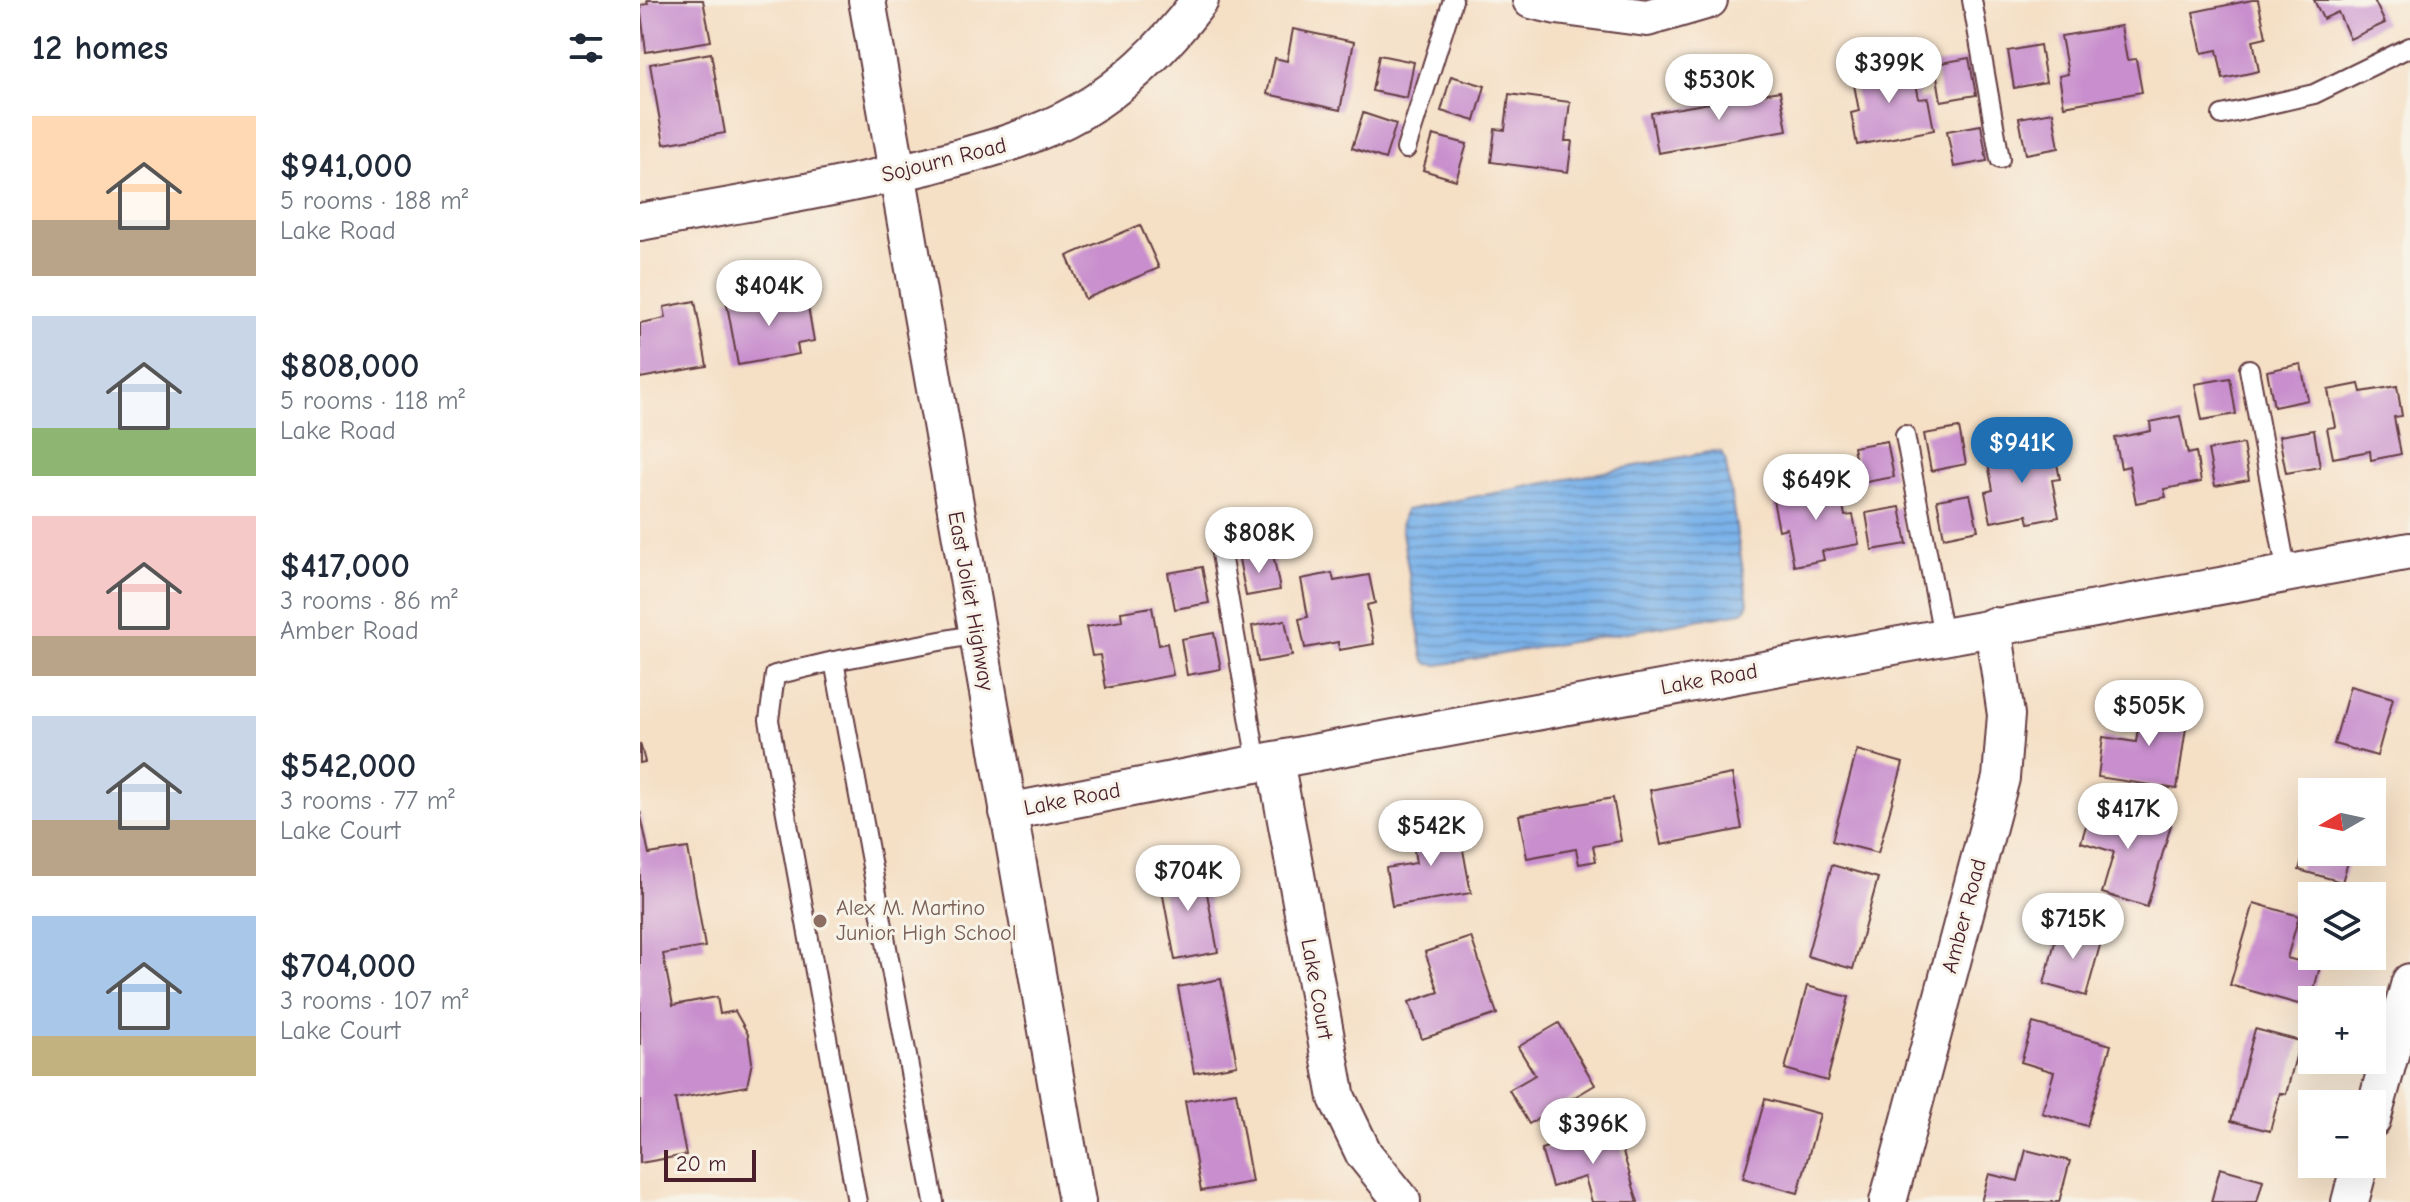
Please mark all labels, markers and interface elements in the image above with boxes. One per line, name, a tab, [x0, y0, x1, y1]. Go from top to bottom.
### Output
icon: filters	[564, 26, 608, 70]
text: 12 homes	[32, 28, 168, 68]
pin: $399K	[1833, 37, 1945, 105]
text: $399K	[1854, 48, 1924, 78]
pin: $530K	[1663, 54, 1775, 122]
text: $530K	[1683, 65, 1755, 95]
street label: Sojourn Road	[879, 132, 1009, 188]
text: $941,000	[280, 146, 412, 186]
icon: home	[96, 148, 192, 244]
text: 5 rooms · 188 m²	[280, 186, 468, 216]
text: Lake Road	[280, 216, 396, 246]
pin: $404K	[713, 260, 825, 328]
text: $404K	[734, 271, 804, 301]
text: $808,000	[280, 346, 420, 386]
icon: home	[96, 348, 192, 444]
text: 5 rooms · 118 m²	[280, 386, 465, 416]
text: Lake Road	[280, 416, 396, 446]
pin: $941K	[1966, 417, 2078, 485]
text: $941K	[1989, 428, 2055, 458]
pin: $649K	[1760, 454, 1872, 522]
text: $649K	[1781, 465, 1851, 495]
pin: $808K	[1203, 507, 1315, 575]
street label: East Joliet Highway	[942, 509, 1000, 693]
text: $808K	[1223, 518, 1295, 548]
text: $417,000	[280, 546, 410, 586]
icon: home	[96, 548, 192, 644]
text: 3 rooms · 86 m²	[280, 586, 458, 616]
text: Amber Road	[280, 616, 419, 646]
street label: Lake Road	[1658, 658, 1760, 700]
pin: $505K	[2093, 680, 2205, 748]
text: $505K	[2113, 691, 2185, 721]
text: $542,000	[280, 746, 416, 786]
icon: home	[96, 748, 192, 844]
street label: Lake Road	[1021, 777, 1123, 821]
north arrow	[2298, 778, 2386, 866]
map controls	[2298, 778, 2386, 1178]
pin: $417K	[2072, 783, 2184, 851]
text: 3 rooms · 77 m²	[280, 786, 455, 816]
text: $417K	[2096, 794, 2160, 824]
pin: $542K	[1375, 800, 1487, 868]
text: $542K	[1396, 811, 1466, 841]
text: Lake Court	[280, 816, 400, 846]
pin: $704K	[1132, 845, 1244, 913]
text: $704K	[1153, 856, 1223, 886]
street label: Amber Road	[1936, 856, 1992, 976]
button: layers	[2298, 882, 2386, 970]
pin: $715K	[2017, 893, 2129, 961]
place label: Alex M. Martino Junior High School	[836, 895, 1017, 946]
text: $715K	[2040, 904, 2106, 934]
marker: Alex M. Martino Junior High School	[811, 912, 829, 930]
street label: Lake Court	[1295, 937, 1339, 1042]
text: $704,000	[280, 946, 416, 986]
icon: home	[96, 948, 192, 1044]
text: 3 rooms · 107 m²	[280, 986, 469, 1016]
button: +	[2298, 986, 2386, 1074]
text: Lake Court	[280, 1016, 400, 1046]
button: −	[2298, 1090, 2386, 1178]
pin: $396K	[1537, 1098, 1649, 1166]
text: $396K	[1558, 1109, 1628, 1139]
scale bar	[664, 1146, 756, 1182]
text: 20 m	[676, 1151, 726, 1177]

